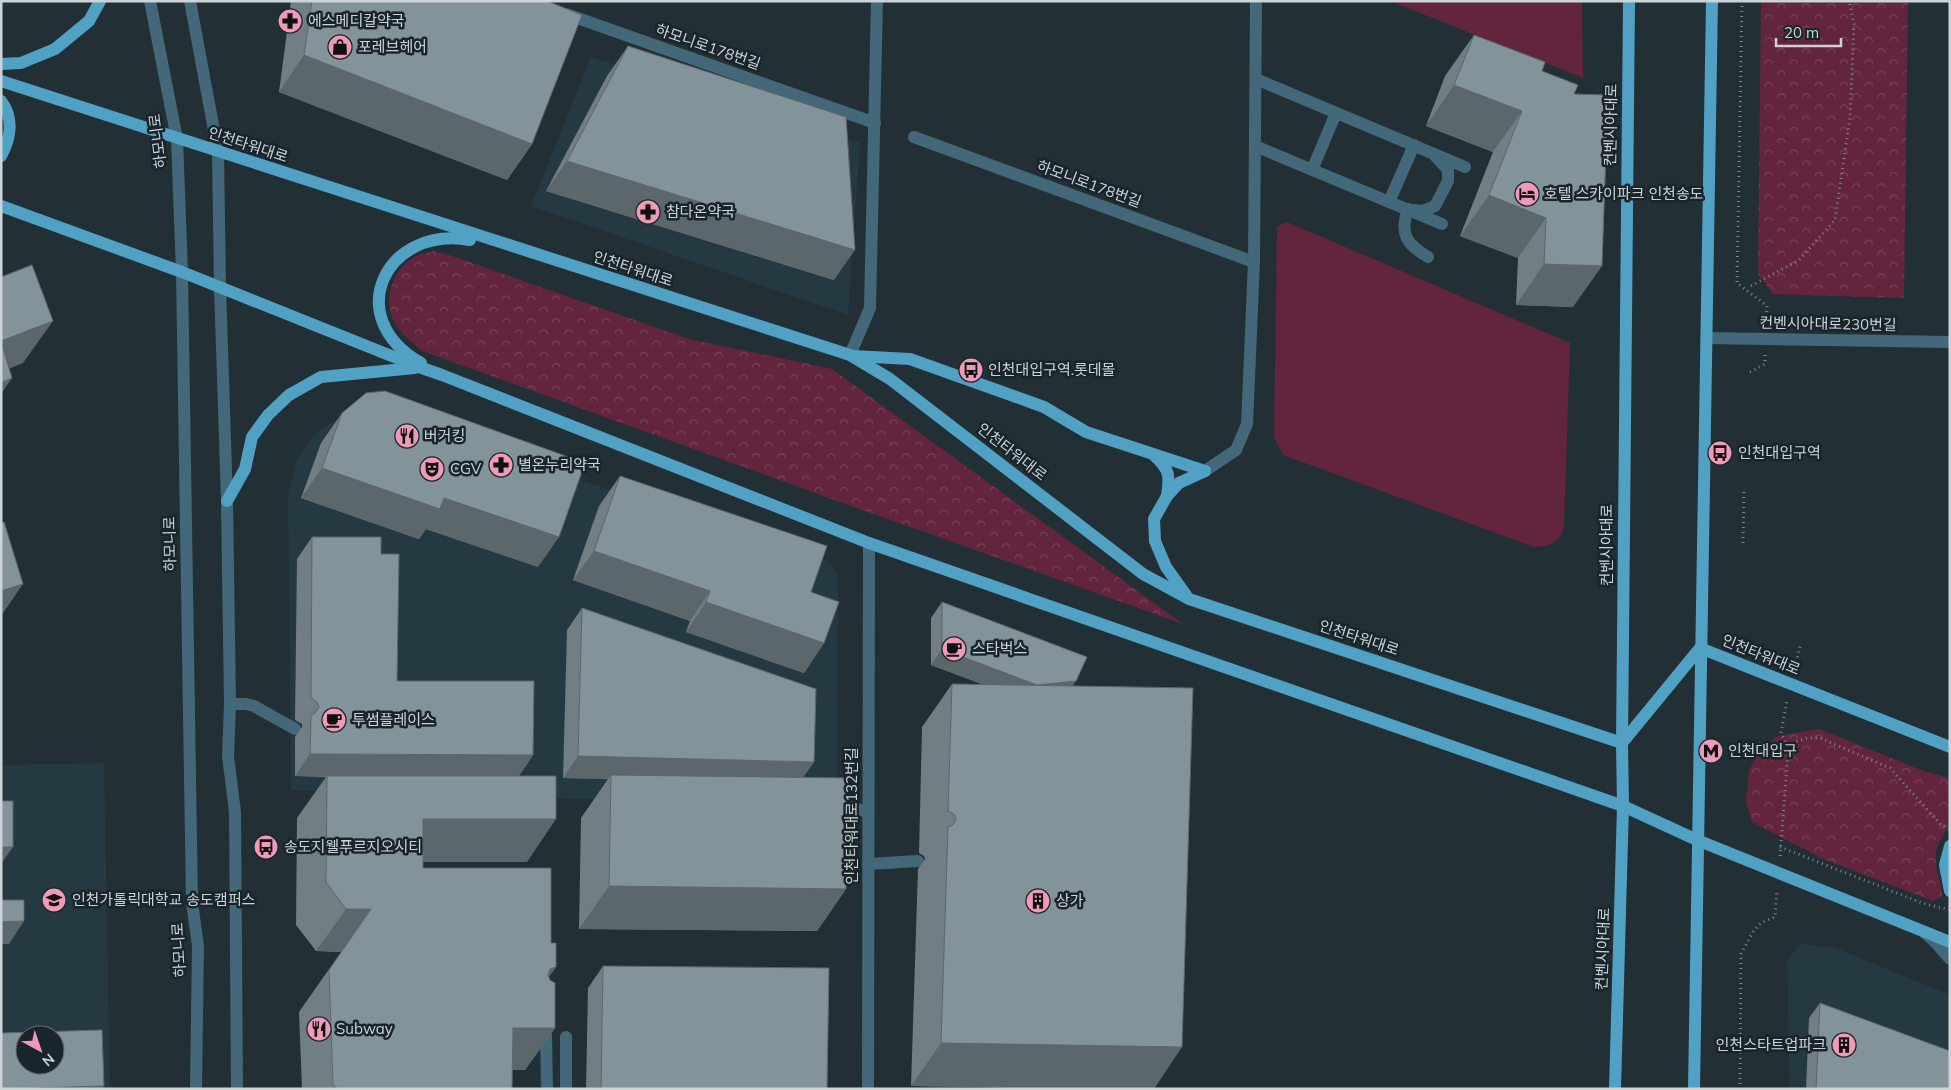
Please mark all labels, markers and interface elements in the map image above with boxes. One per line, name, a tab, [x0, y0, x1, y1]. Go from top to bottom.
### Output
pharmacy icon: 에스메디칼약국	[277, 8, 303, 34]
place label: 에스메디칼약국	[308, 11, 405, 30]
scale bar	[1776, 15, 1841, 47]
street label: 하모니로178번길	[653, 20, 763, 73]
text: 20 m	[1784, 23, 1819, 42]
shop icon: 포레브헤어	[327, 34, 353, 60]
place label: 포레브헤어	[358, 37, 427, 56]
street label: 컨벤시아대로	[1600, 83, 1621, 167]
street label: 하모니로	[145, 113, 170, 170]
street label: 인천타워대로	[206, 123, 290, 166]
street label: 하모니로178번길	[1034, 156, 1144, 211]
hotel icon: 호텔 스카이파크 인천송도	[1514, 181, 1540, 207]
place label: 호텔 스카이파크 인천송도	[1544, 184, 1704, 203]
pharmacy icon: 참다온약국	[635, 199, 661, 225]
place label: 참다온약국	[666, 202, 735, 221]
street label: 인천타워대로	[591, 247, 675, 290]
street label: 컨벤시아대로230번길	[1759, 313, 1897, 334]
bus stop icon: 인천대입구역.롯데몰	[958, 357, 984, 383]
place label: 인천대입구역.롯데몰	[988, 360, 1116, 379]
street label: 인천타워대로	[974, 419, 1051, 485]
restaurant icon: 버거킹	[394, 423, 420, 449]
place label: 버거킹	[424, 426, 465, 445]
bus stop icon: 인천대입구역	[1707, 440, 1733, 466]
place label: 인천대입구역	[1738, 443, 1821, 462]
pharmacy icon: 별온누리약국	[488, 452, 514, 478]
place label: 별온누리약국	[518, 455, 601, 474]
theatre icon: CGV	[419, 456, 445, 482]
place label: CGV	[450, 459, 482, 478]
street label: 컨벤시아대로	[1597, 504, 1616, 586]
street label: 하모니로	[160, 516, 179, 572]
street label: 인천타워대로	[1317, 616, 1401, 659]
street label: 인천타워대로	[1719, 630, 1803, 679]
cafe icon: 스타벅스	[941, 636, 967, 662]
place label: 스타벅스	[972, 639, 1027, 658]
cafe icon: 투썸플레이스	[321, 707, 347, 733]
place label: 투썸플레이스	[352, 710, 435, 729]
metro station icon: 인천대입구	[1698, 738, 1724, 764]
place label: 인천대입구	[1728, 741, 1797, 760]
street label: 인천타워대로132번길	[842, 747, 861, 885]
bus stop icon: 송도지웰푸르지오시티	[253, 834, 279, 860]
place label: 송도지웰푸르지오시티	[284, 837, 422, 856]
school or university icon: 인천가톨릭대학교 송도캠퍼스	[41, 887, 67, 913]
building icon: 상가	[1025, 888, 1051, 914]
place label: 인천가톨릭대학교 송도캠퍼스	[72, 890, 256, 909]
place label: 상가	[1056, 891, 1084, 910]
street label: 컨벤시아대로	[1592, 907, 1613, 991]
street label: 하모니로	[168, 922, 189, 978]
restaurant icon: Subway	[306, 1016, 332, 1042]
place label: Subway	[336, 1019, 393, 1038]
north arrow	[15, 1025, 65, 1075]
building icon: 인천스타트업파크	[1831, 1032, 1857, 1058]
place label: 인천스타트업파크	[1716, 1035, 1826, 1054]
text: N	[39, 1050, 58, 1070]

